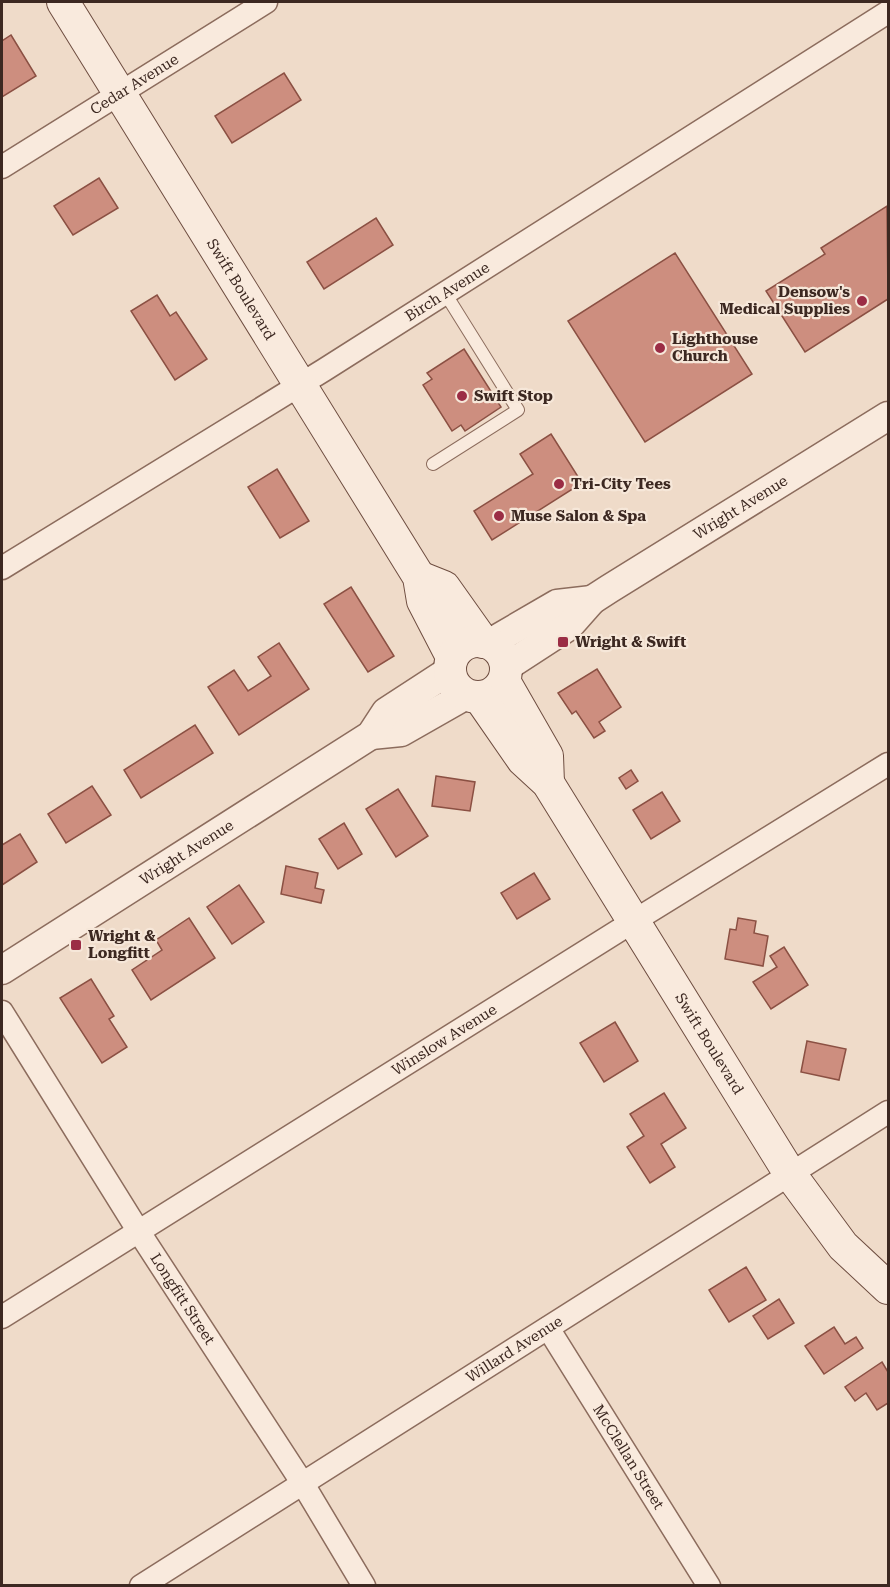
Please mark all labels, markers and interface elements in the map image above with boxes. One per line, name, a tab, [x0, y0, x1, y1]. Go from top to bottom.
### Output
street label: Cedar Avenue	[87, 50, 182, 119]
street label: Swift Boulevard	[203, 235, 279, 344]
street label: Birch Avenue	[402, 258, 493, 325]
place label: Densow's Medical Supplies	[720, 283, 850, 318]
marker: Densow's Medical Supplies	[855, 294, 869, 308]
place label: Lighthouse Church	[672, 330, 758, 365]
marker: Lighthouse Church	[653, 341, 667, 355]
place label: Swift Stop	[474, 387, 553, 405]
marker: Swift Stop	[455, 389, 469, 403]
street label: Wright Avenue	[690, 471, 791, 543]
place label: Tri-City Tees	[571, 475, 671, 493]
marker: Tri-City Tees	[552, 477, 566, 491]
place label: Muse Salon & Spa	[511, 507, 646, 525]
marker: Muse Salon & Spa	[492, 509, 506, 523]
place label: Wright & Swift	[575, 633, 686, 651]
marker: Wright & Swift	[556, 635, 570, 649]
street label: Wright Avenue	[137, 816, 237, 889]
place label: Wright & Longfitt	[88, 927, 156, 962]
marker: Wright & Longfitt	[69, 938, 83, 952]
street label: Swift Boulevard	[671, 990, 748, 1098]
street label: Winslow Avenue	[389, 1000, 500, 1079]
street label: Longfitt Street	[146, 1250, 219, 1348]
street label: Willard Avenue	[463, 1312, 566, 1386]
street label: McClellan Street	[589, 1401, 668, 1513]

